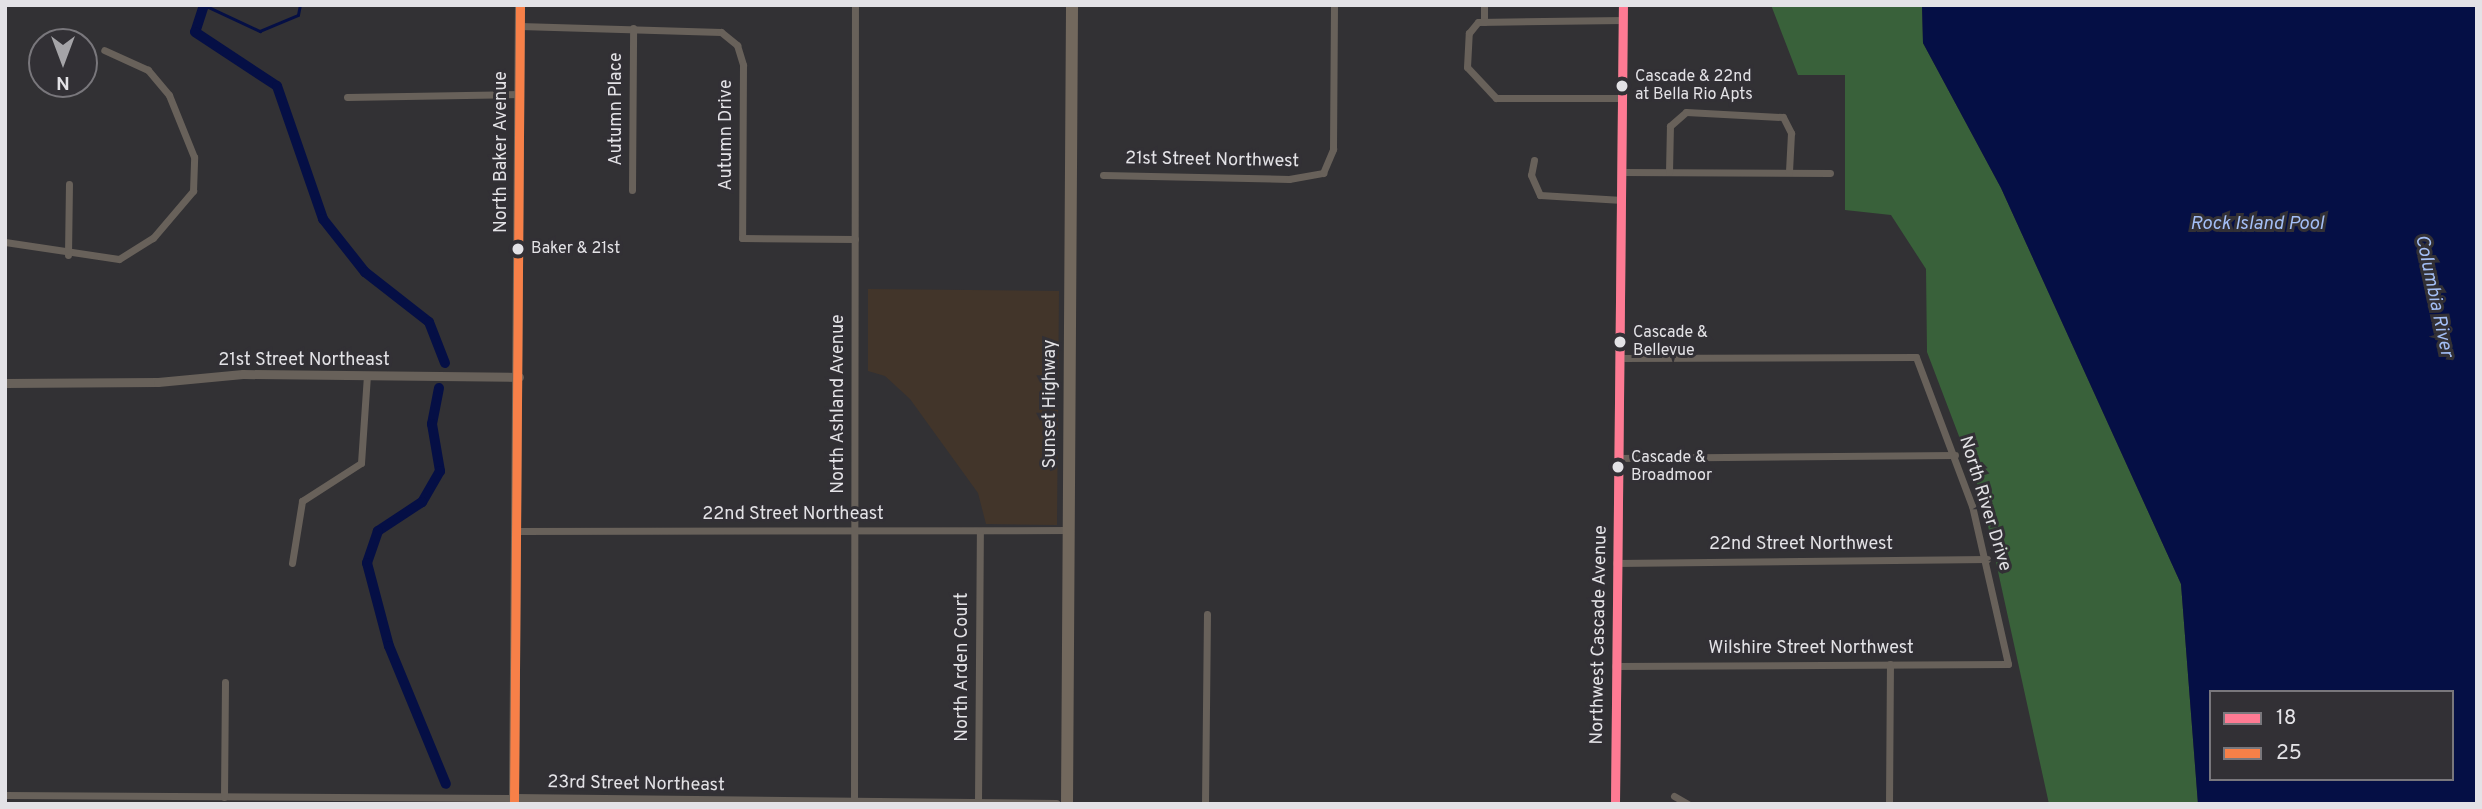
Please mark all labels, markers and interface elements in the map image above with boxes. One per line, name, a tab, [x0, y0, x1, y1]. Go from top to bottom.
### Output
north arrow	[28, 28, 98, 98]
street label: Autumn Place	[606, 52, 628, 166]
place label: Cascade & 22nd at Bella Rio Apts	[1635, 67, 1753, 105]
text: N	[56, 70, 70, 94]
street label: North Baker Avenue	[491, 71, 513, 233]
street label: Autumn Drive	[716, 79, 738, 191]
marker: Cascade & 22nd at Bella Rio Apts	[1615, 79, 1629, 93]
street label: 21st Street Northwest	[1125, 149, 1299, 173]
water label: Rock Island Pool	[2190, 214, 2324, 236]
water label: Columbia River	[2409, 233, 2457, 359]
place label: Baker & 21st	[531, 239, 620, 259]
marker: Baker & 21st	[511, 242, 525, 256]
street label: North Ashland Avenue	[828, 314, 850, 494]
place label: Cascade & Bellevue	[1633, 323, 1708, 361]
marker: Cascade & Bellevue	[1613, 335, 1627, 349]
street label: Sunset Highway	[1040, 340, 1062, 468]
street label: 21st Street Northeast	[218, 350, 390, 372]
street label: North River Drive	[1953, 434, 2015, 574]
place label: Cascade & Broadmoor	[1631, 448, 1712, 486]
marker: Cascade & Broadmoor	[1611, 460, 1625, 474]
street label: 22nd Street Northeast	[702, 504, 884, 526]
street label: Northwest Cascade Avenue	[1587, 525, 1613, 745]
street label: 22nd Street Northwest	[1709, 534, 1893, 556]
street label: North Arden Court	[952, 592, 974, 742]
street label: Wilshire Street Northwest	[1708, 638, 1914, 660]
legend	[2209, 690, 2454, 781]
text: 18	[2276, 705, 2297, 732]
text: 25	[2276, 740, 2302, 767]
street label: 23rd Street Northeast	[547, 773, 725, 797]

